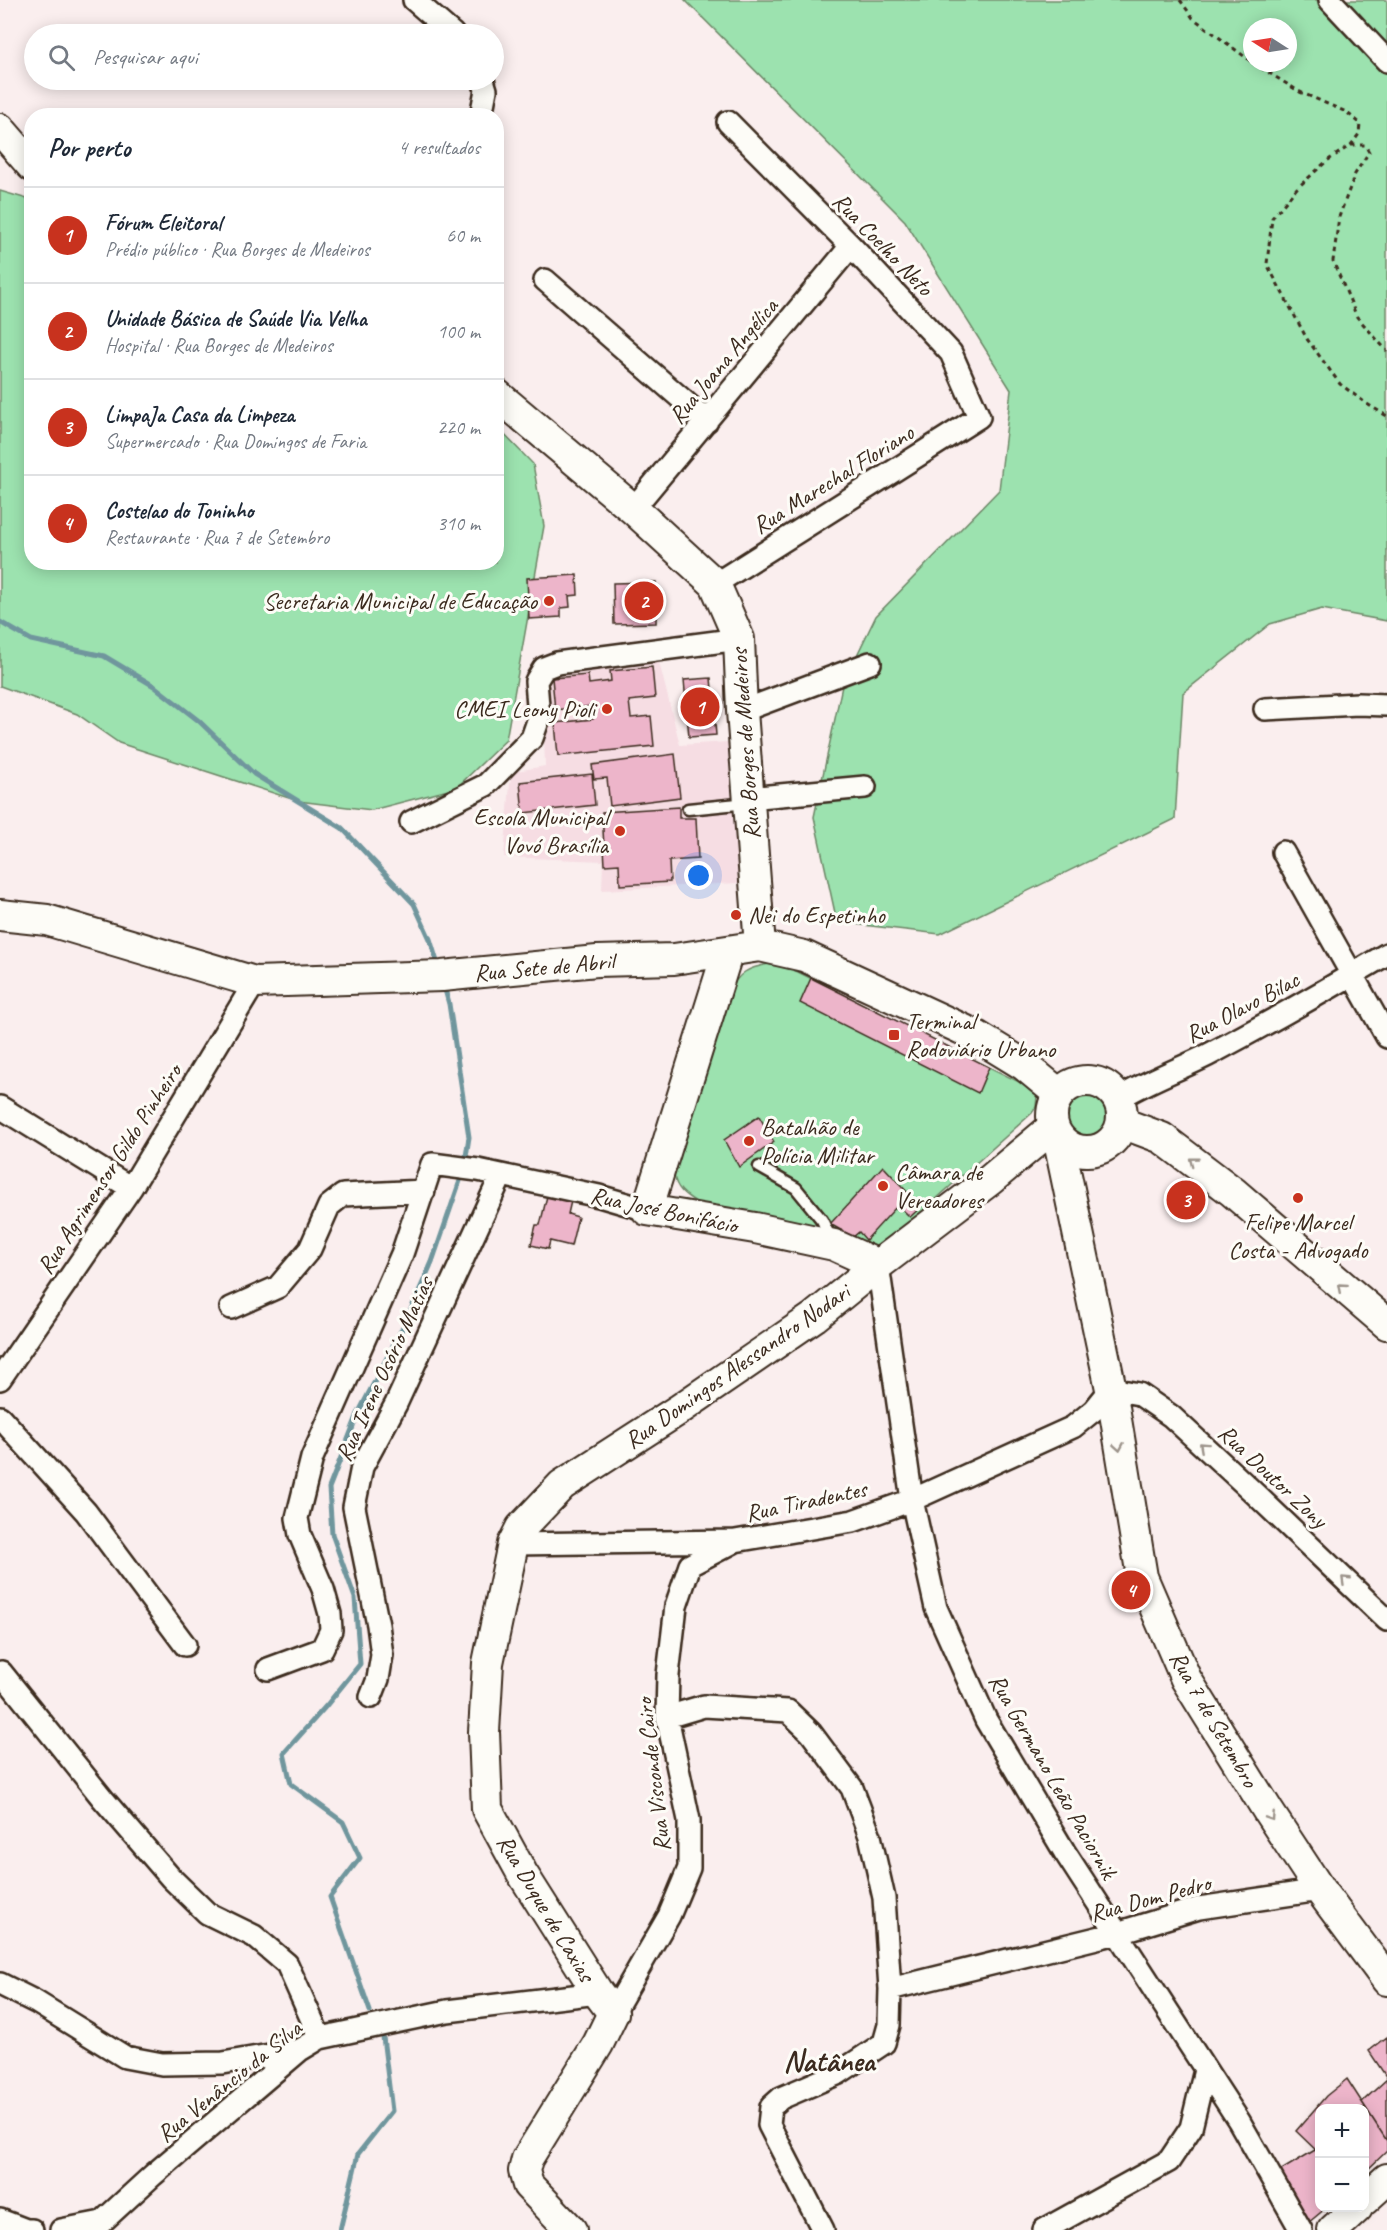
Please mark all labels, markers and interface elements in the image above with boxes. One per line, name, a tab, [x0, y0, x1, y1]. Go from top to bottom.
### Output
north arrow	[1243, 18, 1297, 72]
search box	[24, 24, 504, 90]
icon: search	[45, 41, 78, 74]
text: Pesquisar aqui	[93, 43, 198, 71]
text: Por perto	[48, 131, 130, 164]
text: 4 resultados	[398, 135, 480, 160]
street label: Rua Coelho Neto	[826, 186, 941, 303]
text: Fórum Eleitoral	[105, 209, 221, 237]
text: 1	[63, 223, 72, 248]
text: 60 m	[446, 223, 480, 248]
text: Prédio público · Rua Borges de Medeiros	[105, 237, 370, 262]
street label: Rua Joana Angélica	[662, 291, 785, 430]
text: Unidade Básica de Saúde Via Velha	[105, 305, 367, 333]
text: 2	[63, 319, 72, 344]
text: 100 m	[437, 319, 480, 344]
text: Hospital · Rua Borges de Medeiros	[105, 333, 333, 358]
text: LimpaJa Casa da Limpeza	[105, 401, 295, 429]
text: 3	[63, 415, 72, 440]
text: 220 m	[437, 415, 480, 440]
street label: Rua Marechal Floriano	[747, 417, 920, 541]
text: Supermercado · Rua Domingos de Faria	[105, 429, 366, 454]
text: Costelao do Toninho	[105, 497, 254, 525]
text: 4	[63, 511, 72, 536]
text: 310 m	[437, 511, 480, 536]
text: Restaurante · Rua 7 de Setembro	[105, 525, 329, 550]
pin: 2	[624, 578, 664, 624]
place label: Secretaria Municipal de Educação	[263, 586, 539, 616]
marker: Secretaria Municipal de Educação	[542, 594, 556, 608]
street label: Rua Borges de Medeiros	[723, 645, 767, 840]
pin: 1	[680, 684, 720, 730]
place label: CMEI Leony Pioli	[454, 694, 598, 724]
marker: CMEI Leony Pioli	[600, 702, 614, 716]
place label: Escola Municipal Vovó Brasília	[473, 802, 612, 860]
marker: Escola Municipal Vovó Brasília	[613, 824, 627, 838]
your location	[684, 861, 713, 890]
place label: Nei do Espetinho	[748, 900, 886, 930]
marker: Nei do Espetinho	[729, 908, 743, 922]
street label: Rua Sete de Abril	[473, 946, 619, 988]
street label: Rua Olavo Bilac	[1180, 964, 1305, 1049]
place label: Terminal Rodoviário Urbano	[906, 1006, 1057, 1064]
marker: Terminal Rodoviário Urbano	[887, 1028, 901, 1042]
street label: Rua Agrimensor Gildo Pinheiro	[30, 1056, 190, 1280]
place label: Batalhão de Polícia Militar	[761, 1112, 876, 1170]
marker: Batalhão de Polícia Militar	[742, 1134, 756, 1148]
place label: Câmara de Vereadores	[895, 1157, 985, 1215]
one-way arrow	[1188, 1158, 1199, 1169]
pin: 3	[1166, 1178, 1206, 1222]
marker: Câmara de Vereadores	[876, 1179, 890, 1193]
street label: Rua José Bonifácio	[588, 1180, 743, 1241]
marker: Felipe Marcel Costa - Advogado	[1291, 1191, 1305, 1205]
place label: Felipe Marcel Costa - Advogado	[1229, 1207, 1369, 1265]
street label: Rua Irene Osório Matias	[328, 1270, 441, 1466]
street label: Rua Domingos Alessandro Nodari	[618, 1275, 858, 1455]
one-way arrow	[1338, 1283, 1349, 1294]
street label: Rua Doutor Zony	[1212, 1418, 1335, 1535]
one-way arrow	[1200, 1442, 1210, 1453]
one-way arrow	[1113, 1443, 1125, 1452]
street label: Rua Tiradentes	[743, 1473, 871, 1528]
pin: 4	[1112, 1568, 1150, 1612]
one-way arrow	[1341, 1576, 1351, 1587]
street label: Rua 7 de Setembro	[1163, 1646, 1266, 1794]
street label: Rua Germano Leão Paciornik	[982, 1668, 1125, 1886]
street label: Rua Visconde Cairo	[628, 1694, 677, 1853]
one-way arrow	[1264, 1811, 1276, 1821]
street label: Rua Duque de Caxias	[490, 1829, 603, 1989]
street label: Rua Dom Pedro	[1086, 1867, 1216, 1928]
street label: Rua Venâncio da Silva	[150, 2012, 309, 2149]
district label: Natânea	[783, 2042, 877, 2080]
map controls	[1315, 2104, 1369, 2212]
button: +	[1315, 2104, 1369, 2158]
button: −	[1315, 2158, 1369, 2212]

